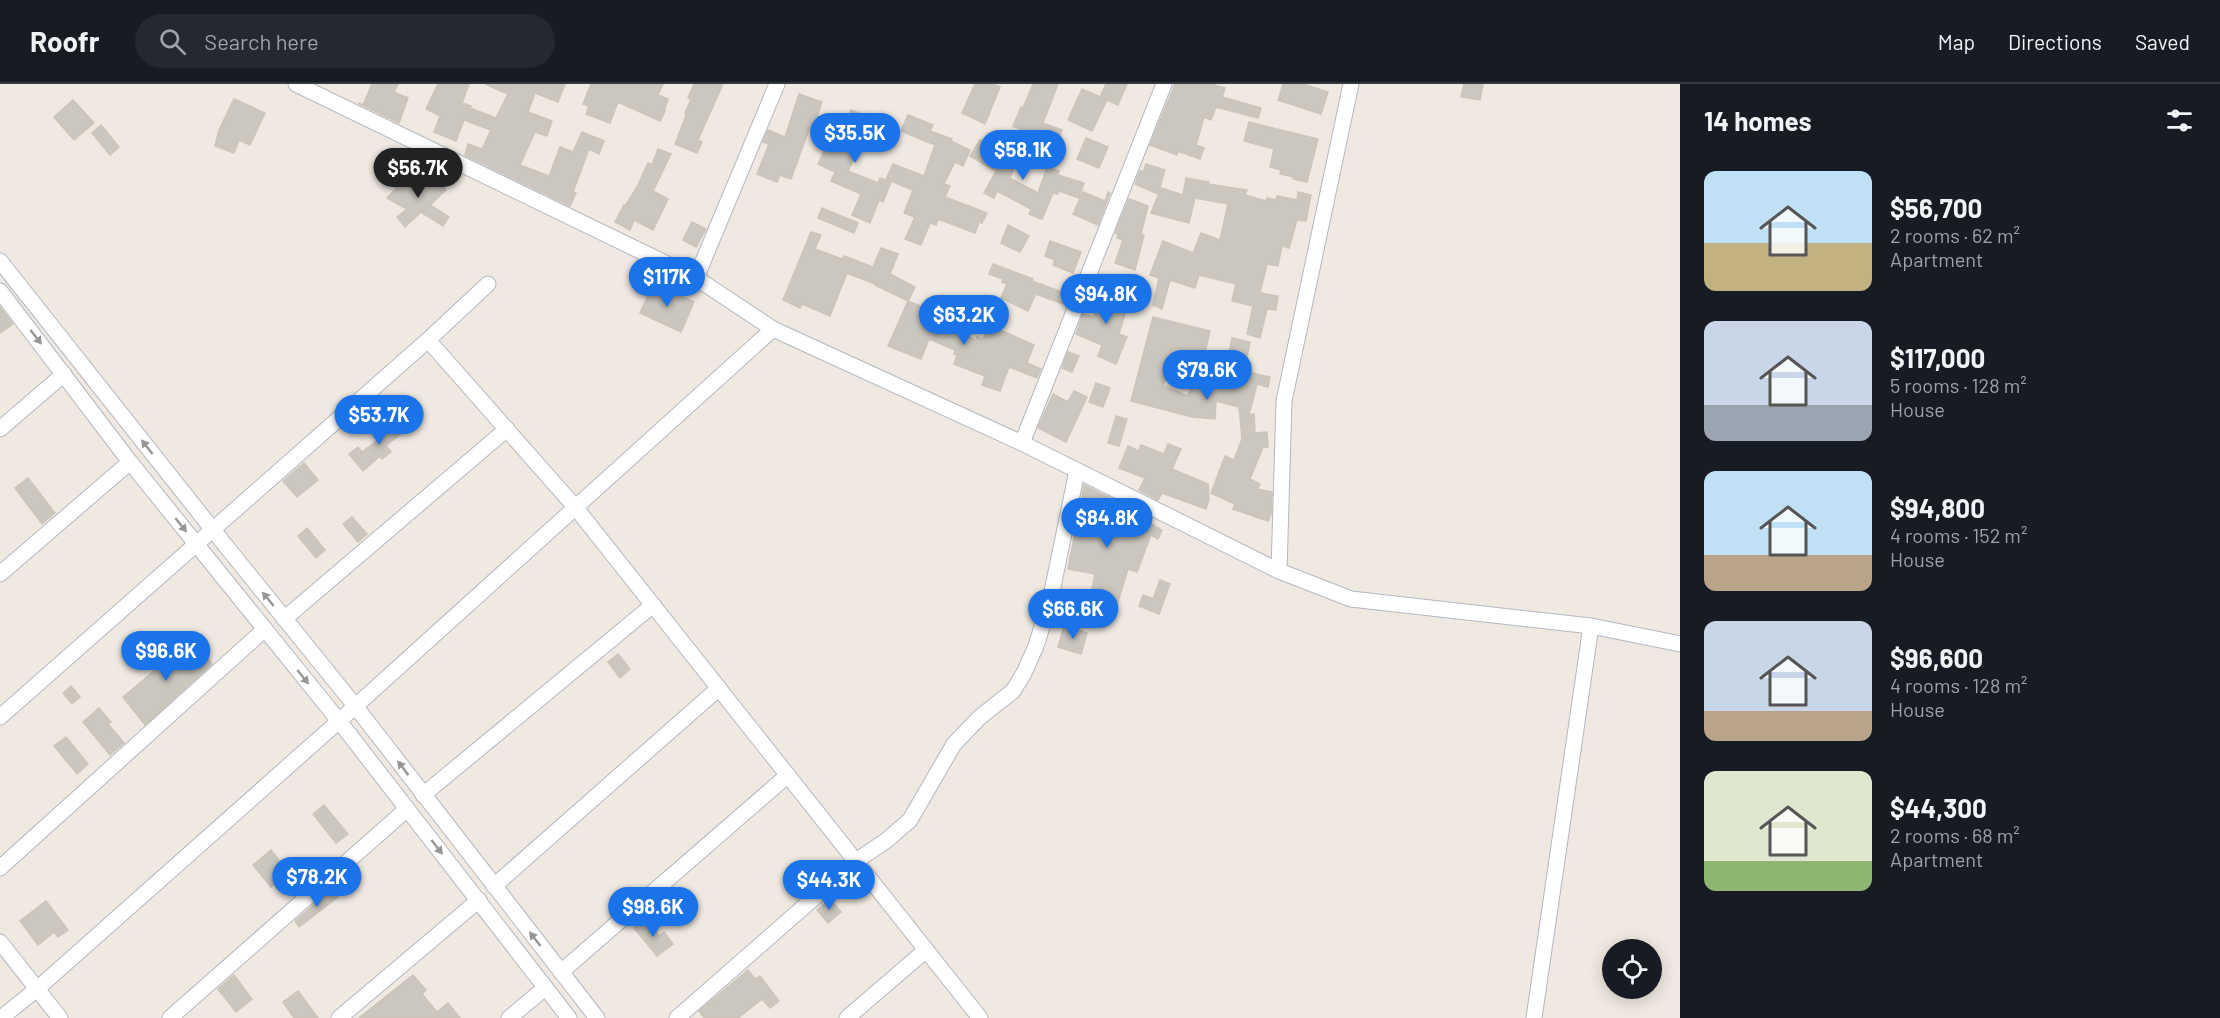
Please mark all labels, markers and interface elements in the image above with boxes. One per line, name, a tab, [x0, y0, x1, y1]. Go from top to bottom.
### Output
search box	[135, 14, 555, 68]
text: Roofr	[30, 24, 99, 58]
icon: search	[156, 25, 189, 58]
text: Search here	[204, 28, 319, 54]
text: Map	[1938, 29, 1975, 54]
text: Directions	[2008, 29, 2102, 54]
text: Saved	[2135, 29, 2190, 54]
icon: filters	[2163, 104, 2196, 137]
text: 14 homes	[1704, 105, 1811, 136]
pin: $35.5K	[806, 113, 904, 164]
text: $35.5K	[824, 120, 886, 144]
pin: $58.1K	[974, 130, 1072, 181]
text: $58.1K	[994, 137, 1052, 161]
pin: $56.7K	[369, 148, 467, 199]
text: $56.7K	[388, 155, 448, 179]
text: $56,700	[1890, 192, 1982, 223]
icon: home	[1752, 195, 1824, 267]
text: 2 rooms · 62 m²	[1890, 223, 2020, 247]
text: Apartment	[1890, 247, 1983, 271]
pin: $117K	[625, 257, 709, 308]
text: $117K	[643, 264, 691, 288]
pin: $94.8K	[1057, 274, 1155, 325]
text: $94.8K	[1075, 281, 1137, 305]
pin: $63.2K	[915, 295, 1013, 346]
text: $63.2K	[933, 302, 995, 326]
one-way arrow	[29, 330, 41, 345]
text: $117,000	[1890, 342, 1985, 373]
icon: home	[1752, 345, 1824, 417]
pin: $79.6K	[1158, 350, 1256, 401]
text: $79.6K	[1177, 357, 1237, 381]
text: 5 rooms · 128 m²	[1890, 373, 2027, 397]
pin: $53.7K	[330, 395, 428, 446]
text: House	[1890, 397, 1945, 421]
text: $53.7K	[349, 402, 409, 426]
one-way arrow	[140, 439, 153, 455]
text: $94,800	[1890, 492, 1985, 523]
icon: home	[1752, 495, 1824, 567]
pin: $84.8K	[1058, 498, 1156, 549]
text: $84.8K	[1075, 505, 1139, 529]
one-way arrow	[174, 517, 187, 532]
text: 4 rooms · 152 m²	[1890, 523, 2027, 547]
text: House	[1890, 547, 1945, 571]
pin: $66.6K	[1024, 589, 1122, 640]
one-way arrow	[262, 591, 275, 607]
text: $66.6K	[1042, 596, 1104, 620]
pin: $96.6K	[117, 631, 215, 682]
text: $96.6K	[135, 638, 197, 662]
text: $96,600	[1890, 642, 1983, 673]
icon: home	[1752, 645, 1824, 717]
one-way arrow	[297, 669, 309, 684]
text: 4 rooms · 128 m²	[1890, 673, 2028, 697]
text: House	[1890, 697, 1945, 721]
one-way arrow	[397, 761, 409, 776]
text: $44,300	[1890, 792, 1987, 823]
icon: home	[1752, 795, 1824, 867]
text: 2 rooms · 68 m²	[1890, 823, 2020, 847]
one-way arrow	[430, 839, 442, 854]
text: Apartment	[1890, 847, 1983, 871]
pin: $78.2K	[268, 857, 366, 908]
pin: $44.3K	[780, 860, 878, 911]
text: $78.2K	[286, 864, 348, 888]
text: $44.3K	[797, 867, 861, 891]
pin: $98.6K	[604, 887, 702, 938]
text: $98.6K	[622, 894, 684, 918]
one-way arrow	[530, 931, 542, 946]
map controls	[1602, 939, 1662, 999]
button: locate	[1602, 939, 1662, 999]

